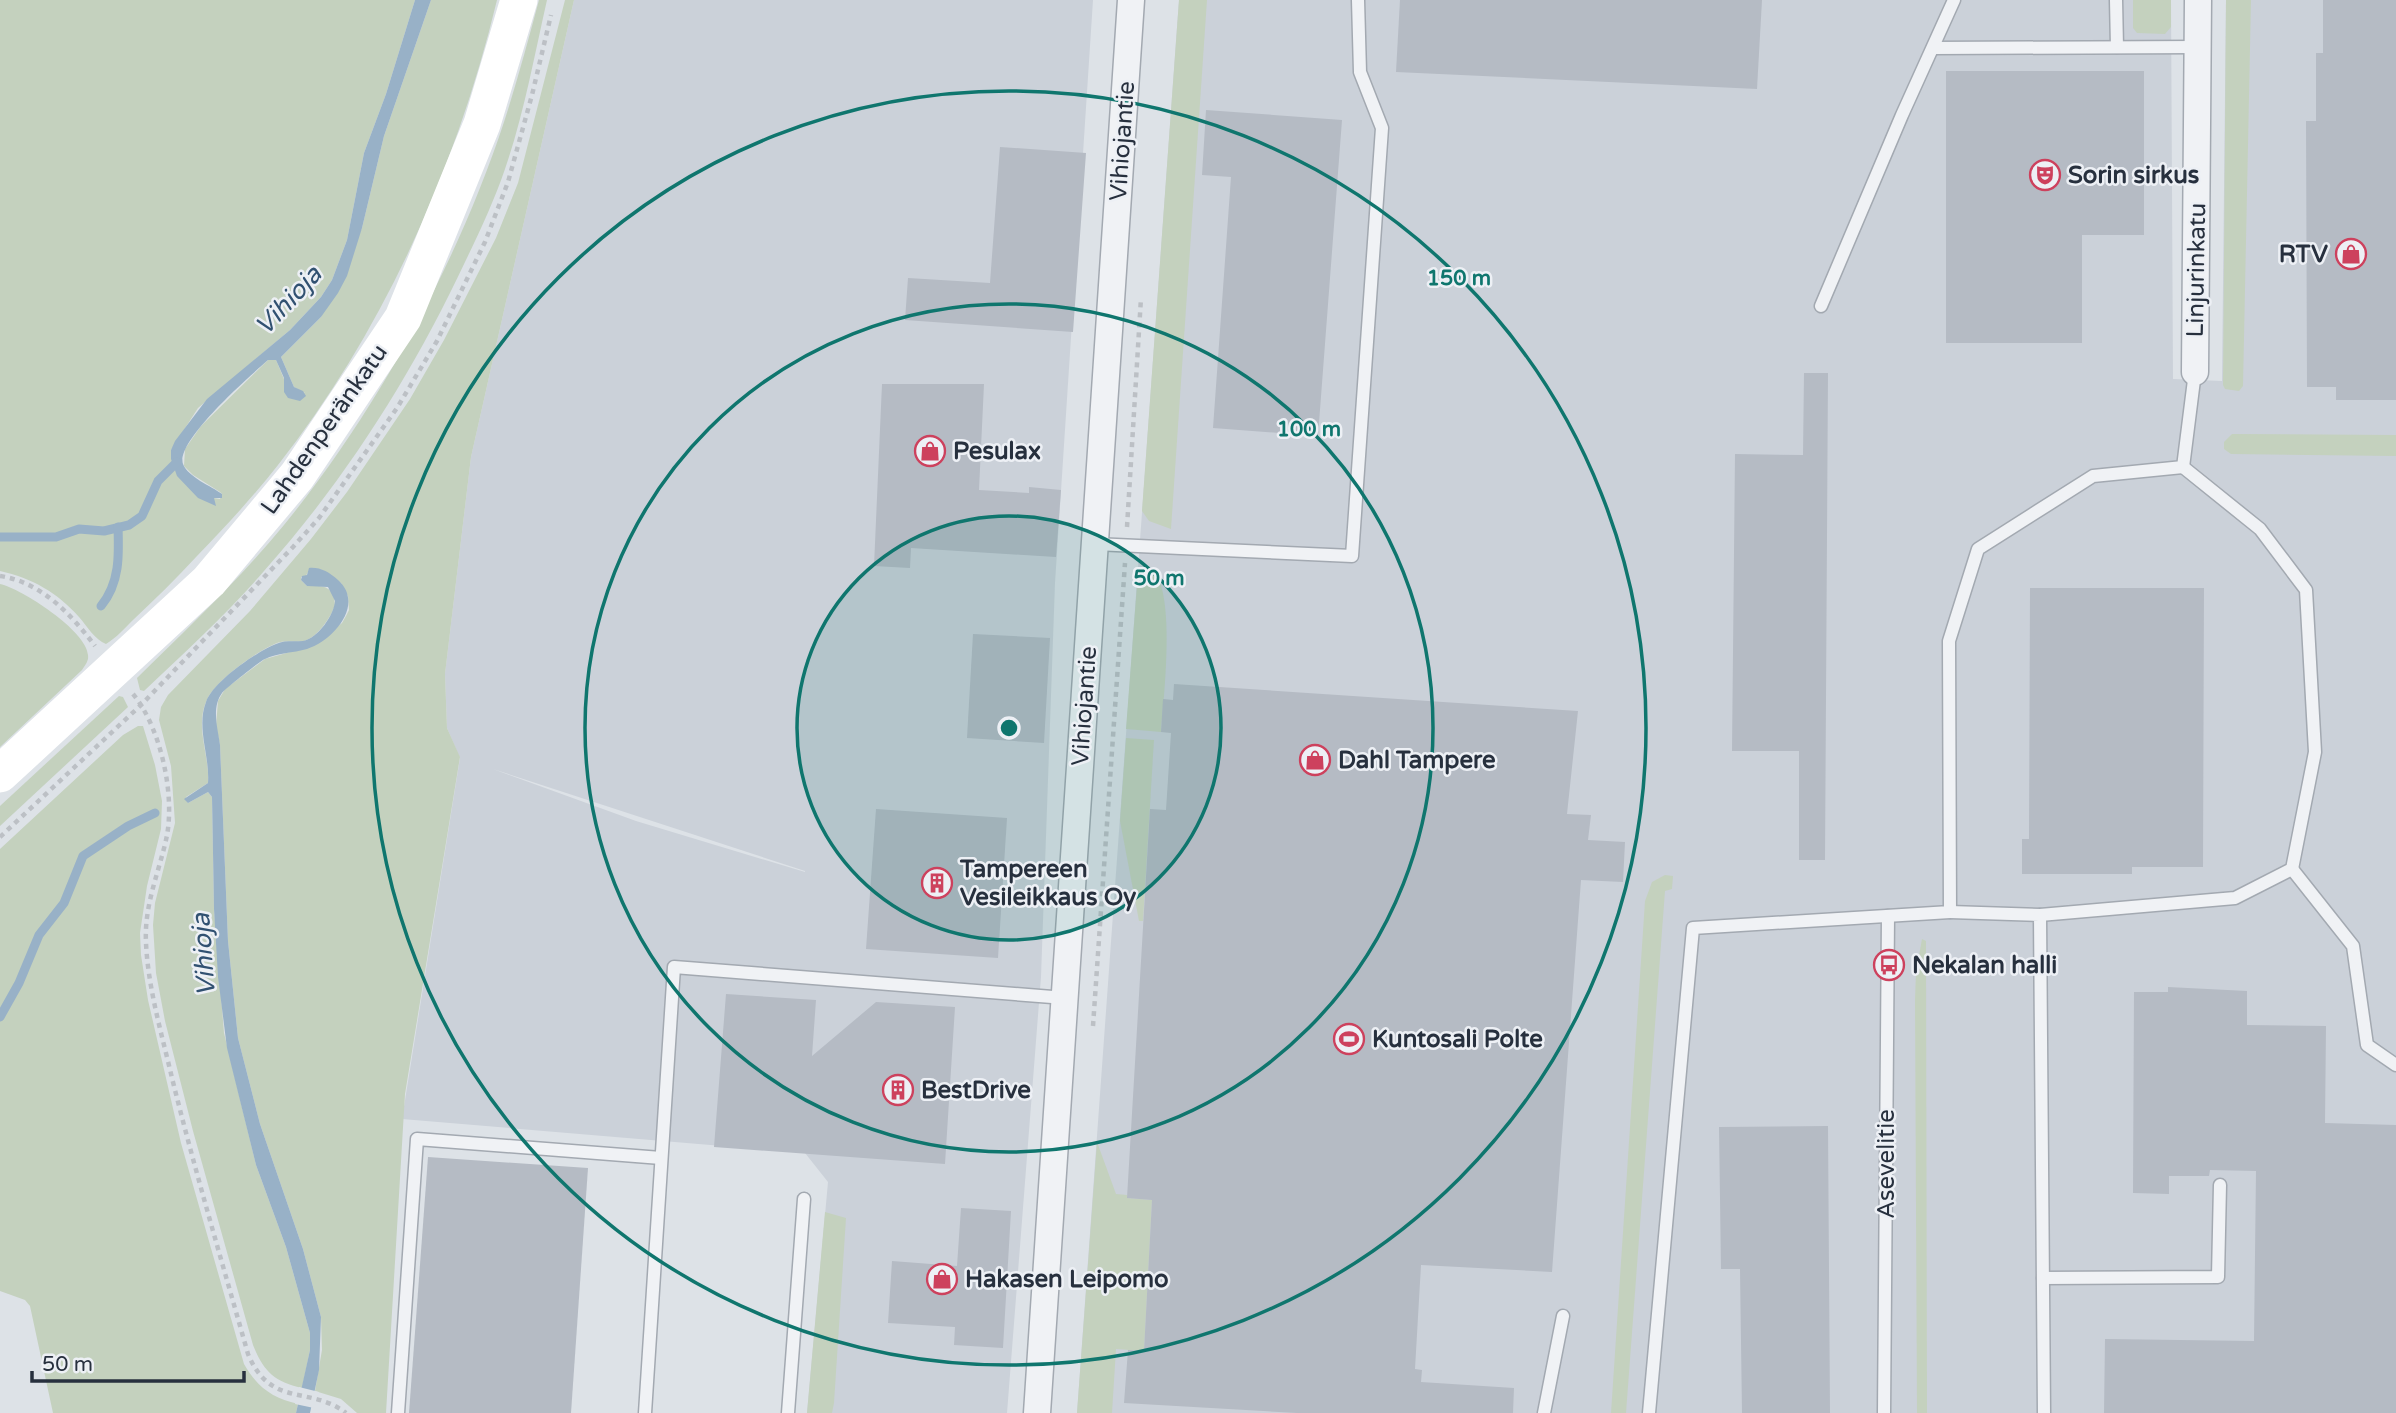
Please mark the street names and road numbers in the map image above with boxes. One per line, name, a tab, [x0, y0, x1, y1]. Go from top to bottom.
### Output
street label: Vihiojantie	[1104, 80, 1141, 202]
street label: Linjurinkatu	[2181, 202, 2212, 338]
street label: Lahdenperänkatu	[255, 339, 394, 520]
street label: Vihiojantie	[1066, 645, 1103, 767]
street label: Asevelitie	[1872, 1109, 1901, 1219]

